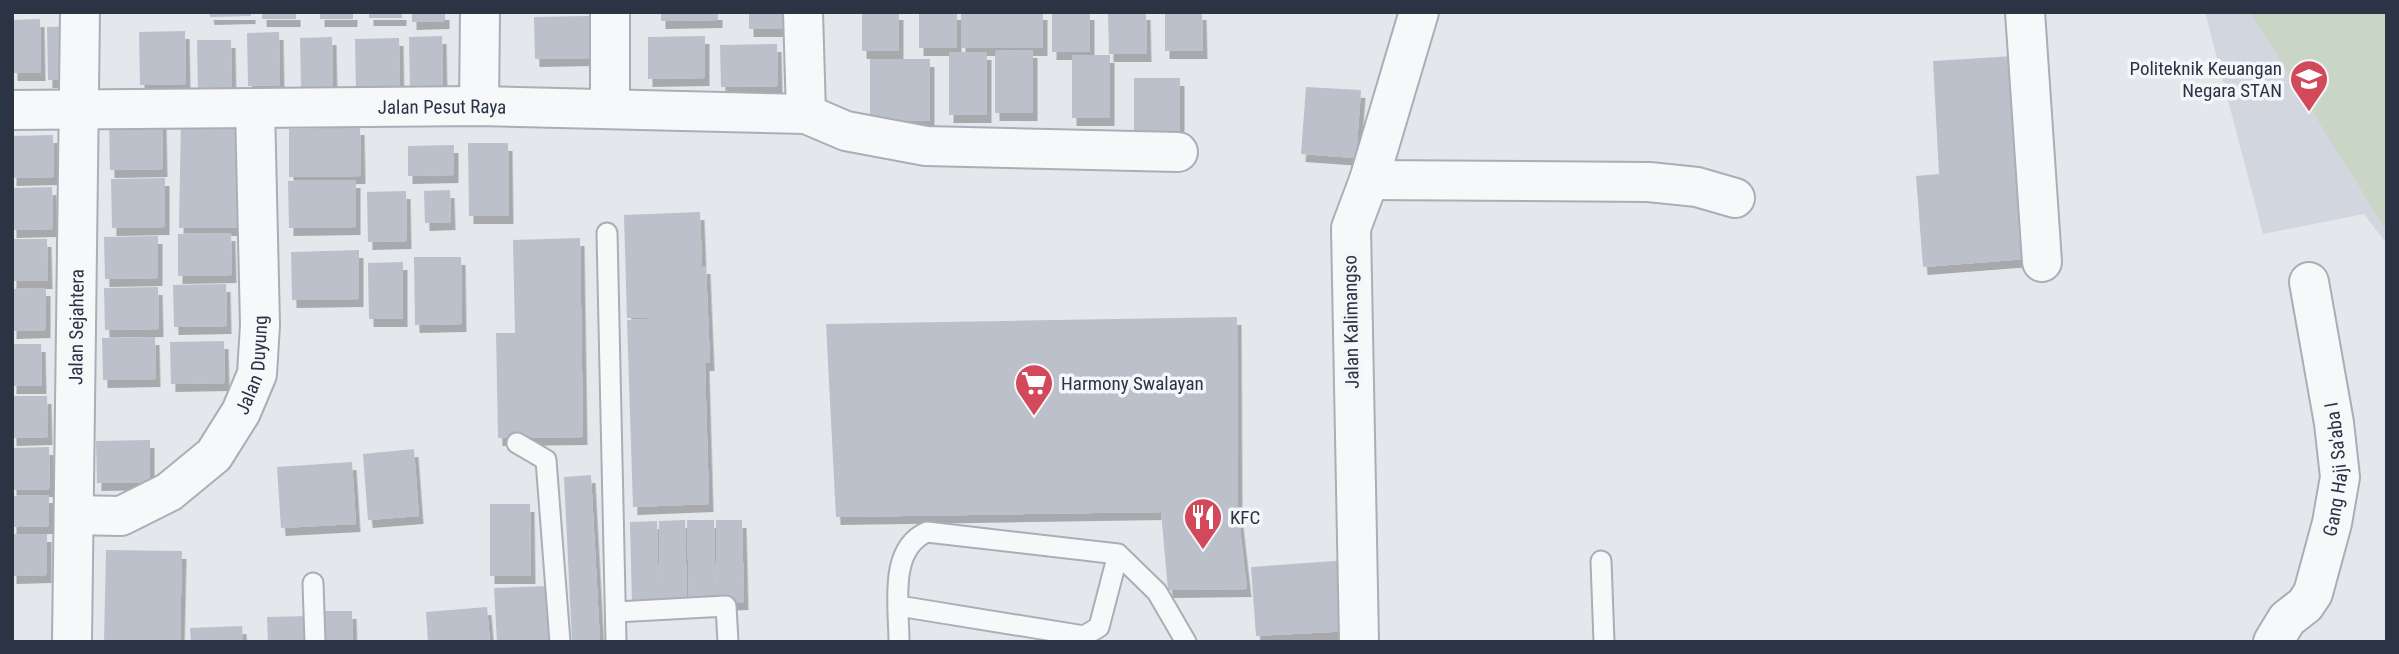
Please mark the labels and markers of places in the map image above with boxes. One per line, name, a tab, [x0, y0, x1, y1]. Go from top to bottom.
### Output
place label: Politeknik Keuangan Negara STAN	[2130, 57, 2282, 102]
school or university icon: Politeknik Keuangan Negara STAN	[2288, 58, 2330, 113]
supermarket icon: Harmony Swalayan	[1013, 362, 1055, 417]
place label: Harmony Swalayan	[1061, 372, 1204, 395]
restaurant icon: KFC	[1182, 496, 1224, 551]
place label: KFC	[1230, 506, 1260, 529]

